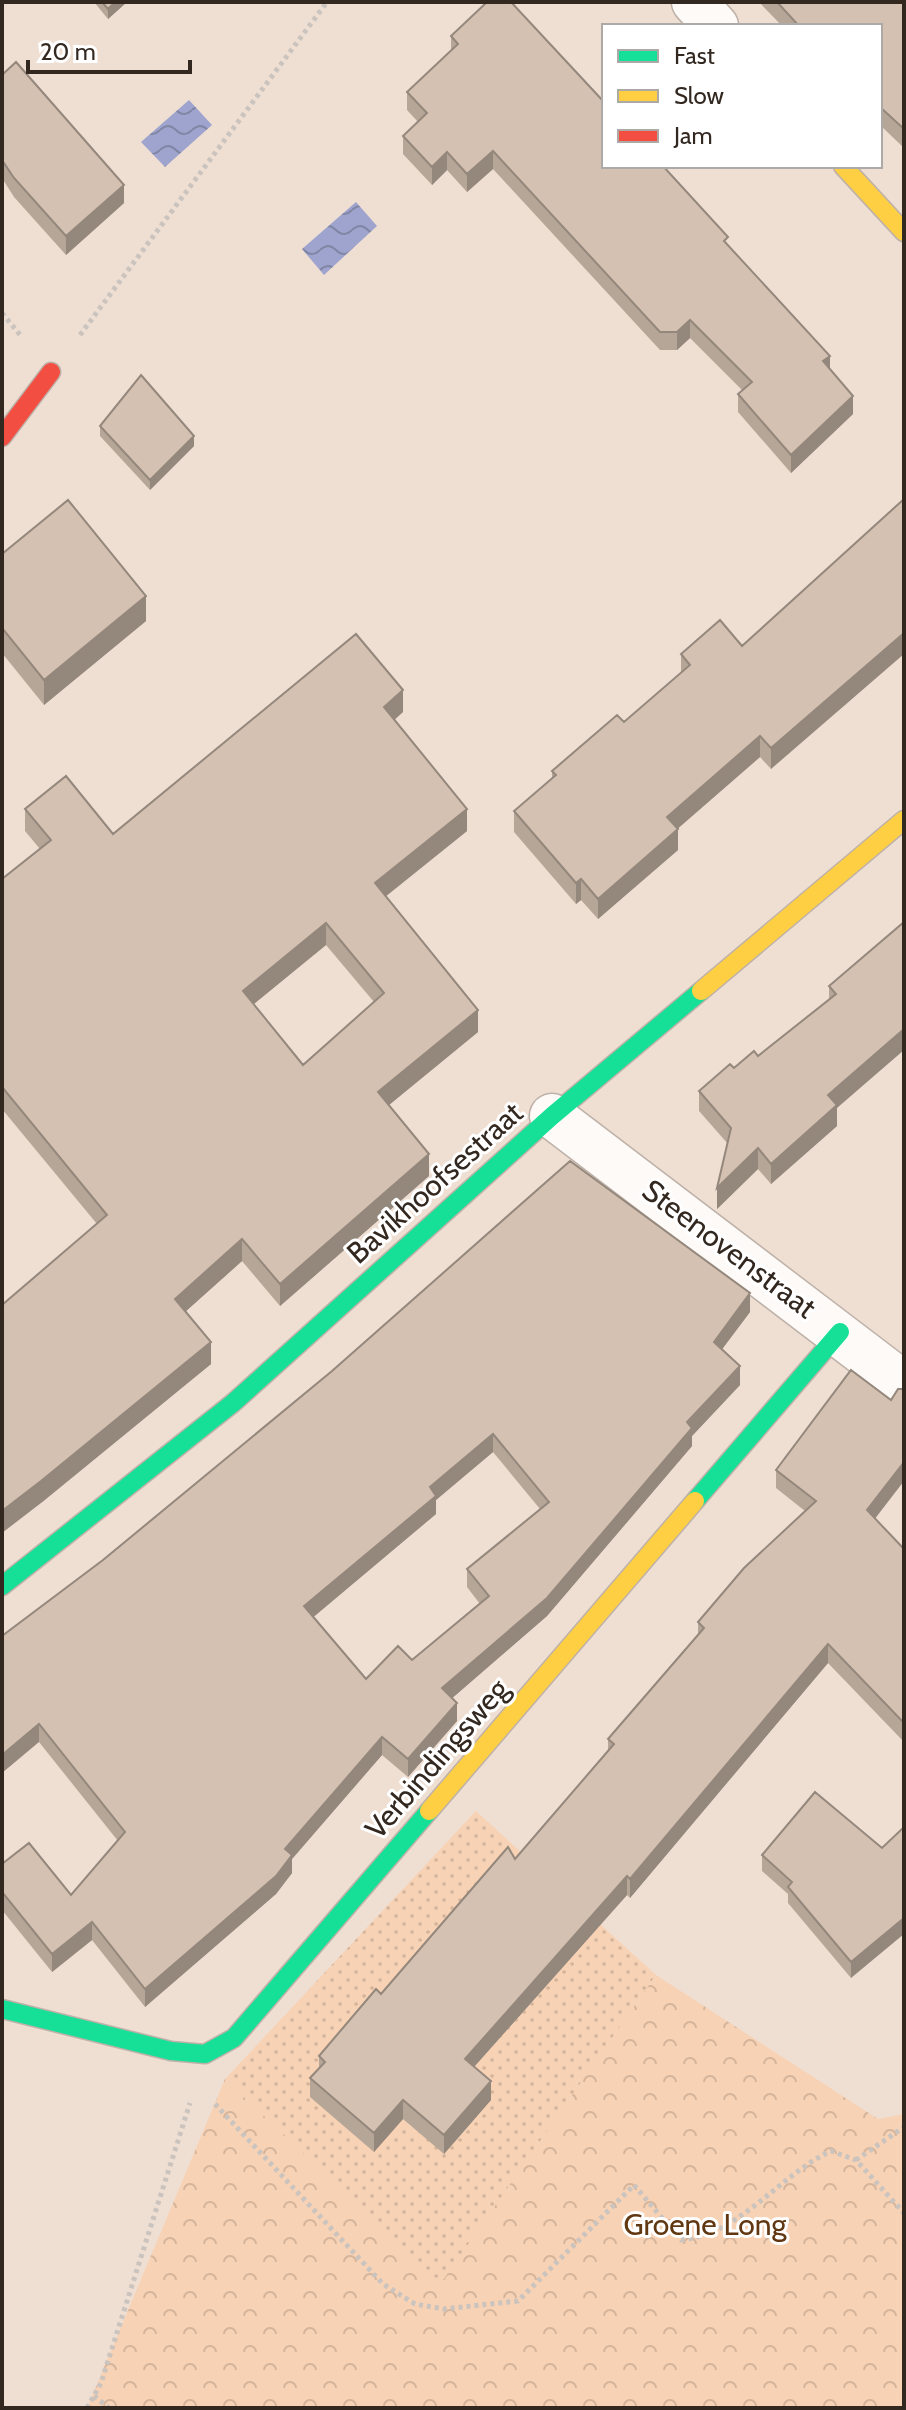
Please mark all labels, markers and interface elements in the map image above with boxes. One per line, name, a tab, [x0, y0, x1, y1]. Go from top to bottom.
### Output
scale bar	[28, 24, 190, 74]
legend	[602, 24, 882, 168]
text: 20 m	[40, 37, 96, 66]
text: Fast	[674, 41, 715, 70]
text: Slow	[674, 81, 724, 110]
text: Jam	[673, 121, 712, 150]
street label: Bavikhoofsestraat	[339, 1094, 530, 1271]
street label: Steenovenstraat	[635, 1171, 823, 1326]
street label: Verbindingsweg	[357, 1670, 517, 1846]
park label: Groene Long	[624, 2206, 787, 2243]

